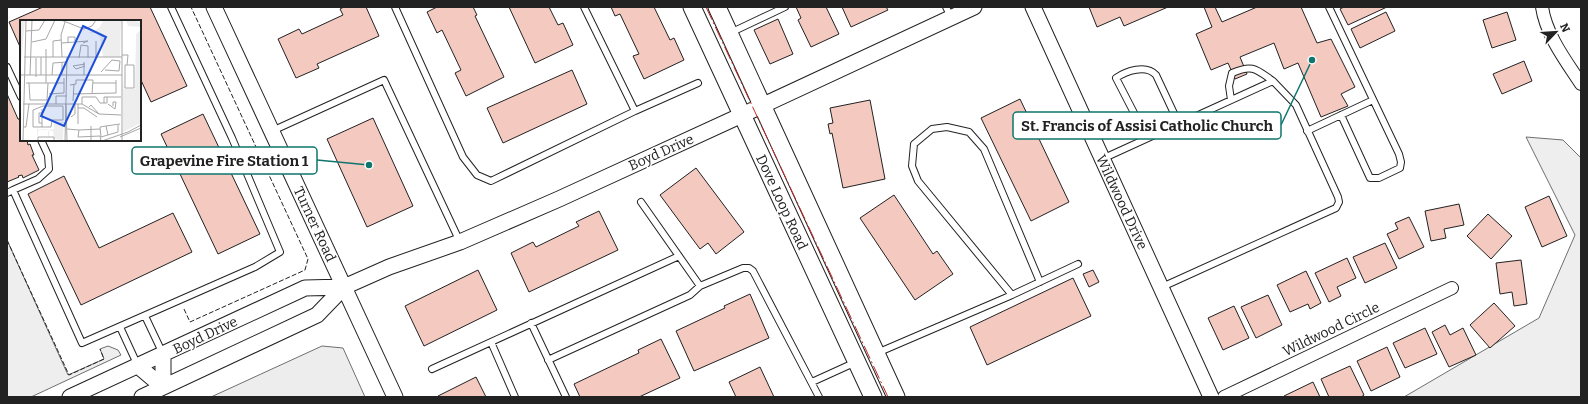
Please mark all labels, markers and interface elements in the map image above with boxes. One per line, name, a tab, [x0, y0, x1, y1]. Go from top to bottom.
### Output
north arrow	[1536, 12, 1576, 52]
inset map	[20, 20, 141, 141]
text: N	[1557, 21, 1573, 35]
callout: St. Francis of Assisi Catholic Church	[1013, 112, 1281, 139]
text: St. Francis of Assisi Catholic Church	[1021, 117, 1273, 135]
street label: Boyd Drive	[626, 131, 696, 174]
callout: Grapevine Fire Station 1	[132, 147, 317, 174]
text: Grapevine Fire Station 1	[140, 152, 309, 170]
street label: Dove Loop Road	[752, 152, 811, 252]
street label: Wildwood Drive	[1092, 152, 1151, 252]
street label: Turner Road	[290, 184, 339, 265]
street label: Wildwood Circle	[1280, 299, 1382, 360]
street label: Boyd Drive	[170, 313, 240, 358]

